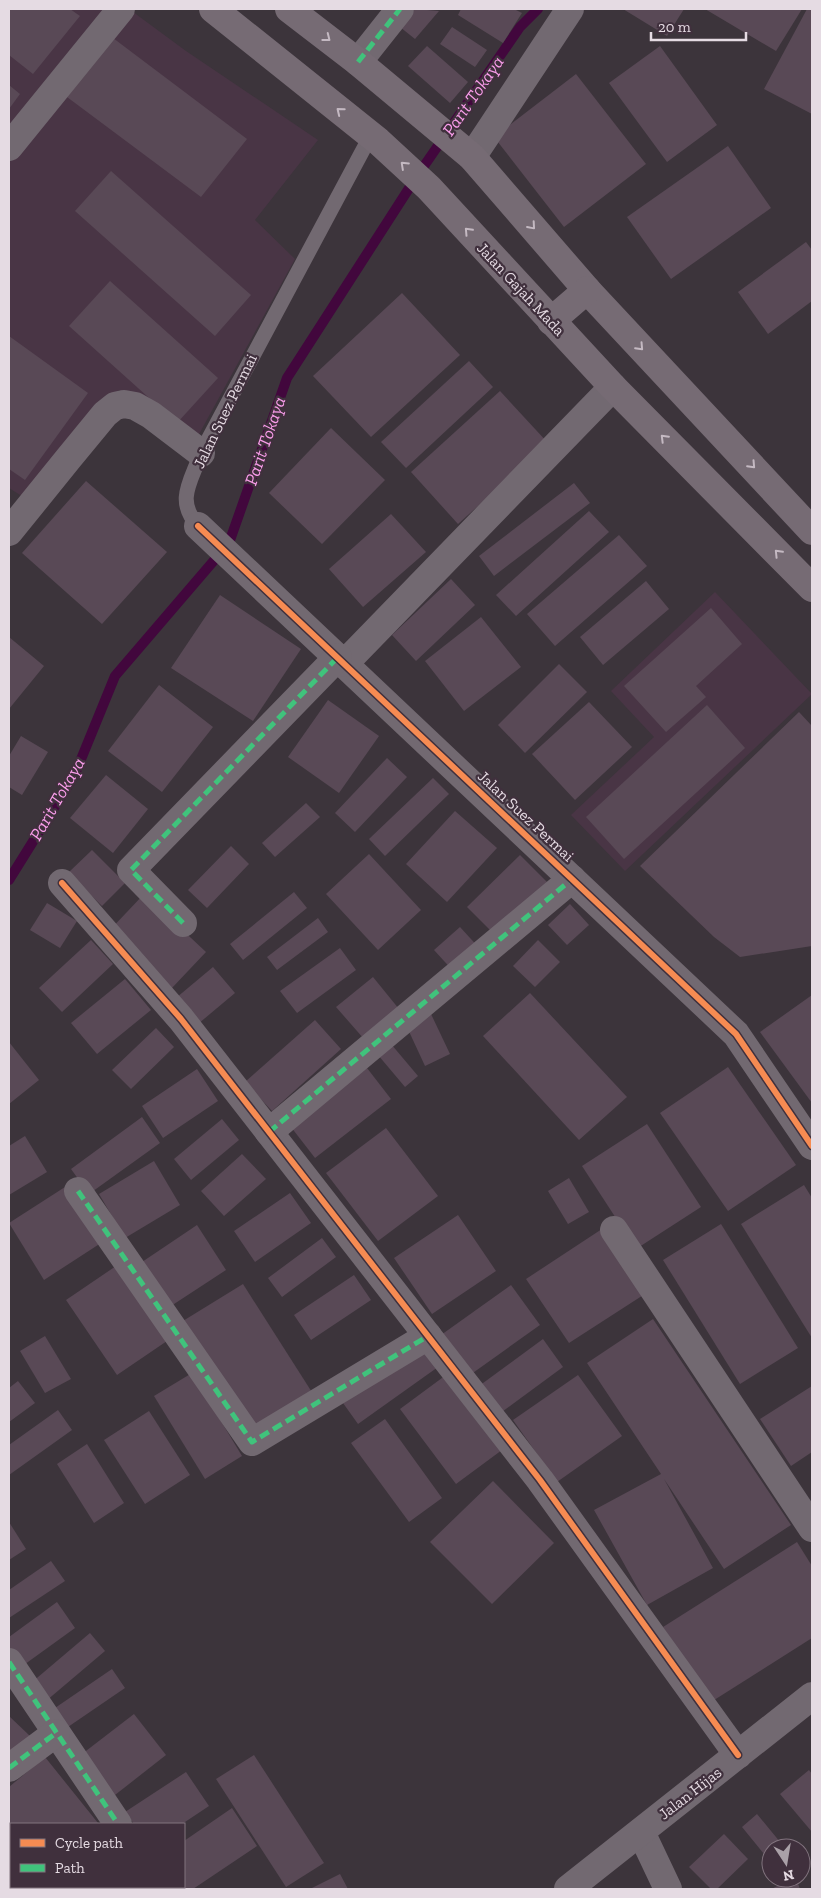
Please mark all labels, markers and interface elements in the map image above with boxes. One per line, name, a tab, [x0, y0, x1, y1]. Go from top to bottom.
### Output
scale bar	[651, 10, 746, 42]
text: 20 m	[658, 18, 691, 36]
one-way arrow	[322, 33, 331, 42]
water label: Parit Tokaya	[438, 52, 508, 140]
one-way arrow	[337, 108, 346, 116]
one-way arrow	[400, 162, 409, 171]
one-way arrow	[526, 221, 535, 230]
one-way arrow	[465, 227, 474, 236]
street label: Jalan Gajah Mada	[473, 238, 569, 340]
one-way arrow	[634, 341, 643, 350]
street label: Jalan Suez Permai	[189, 350, 261, 471]
water label: Parit Tokaya	[240, 394, 290, 488]
one-way arrow	[661, 434, 670, 443]
one-way arrow	[746, 460, 755, 469]
one-way arrow	[775, 549, 784, 558]
water label: Parit Tokaya	[24, 754, 90, 844]
street label: Jalan Suez Permai	[474, 767, 578, 866]
street label: Jalan Hijas	[655, 1763, 725, 1823]
legend	[10, 1823, 185, 1888]
text: Cycle path	[55, 1834, 124, 1852]
north arrow	[761, 1838, 811, 1888]
text: Path	[55, 1859, 85, 1877]
text: N	[781, 1866, 796, 1885]

